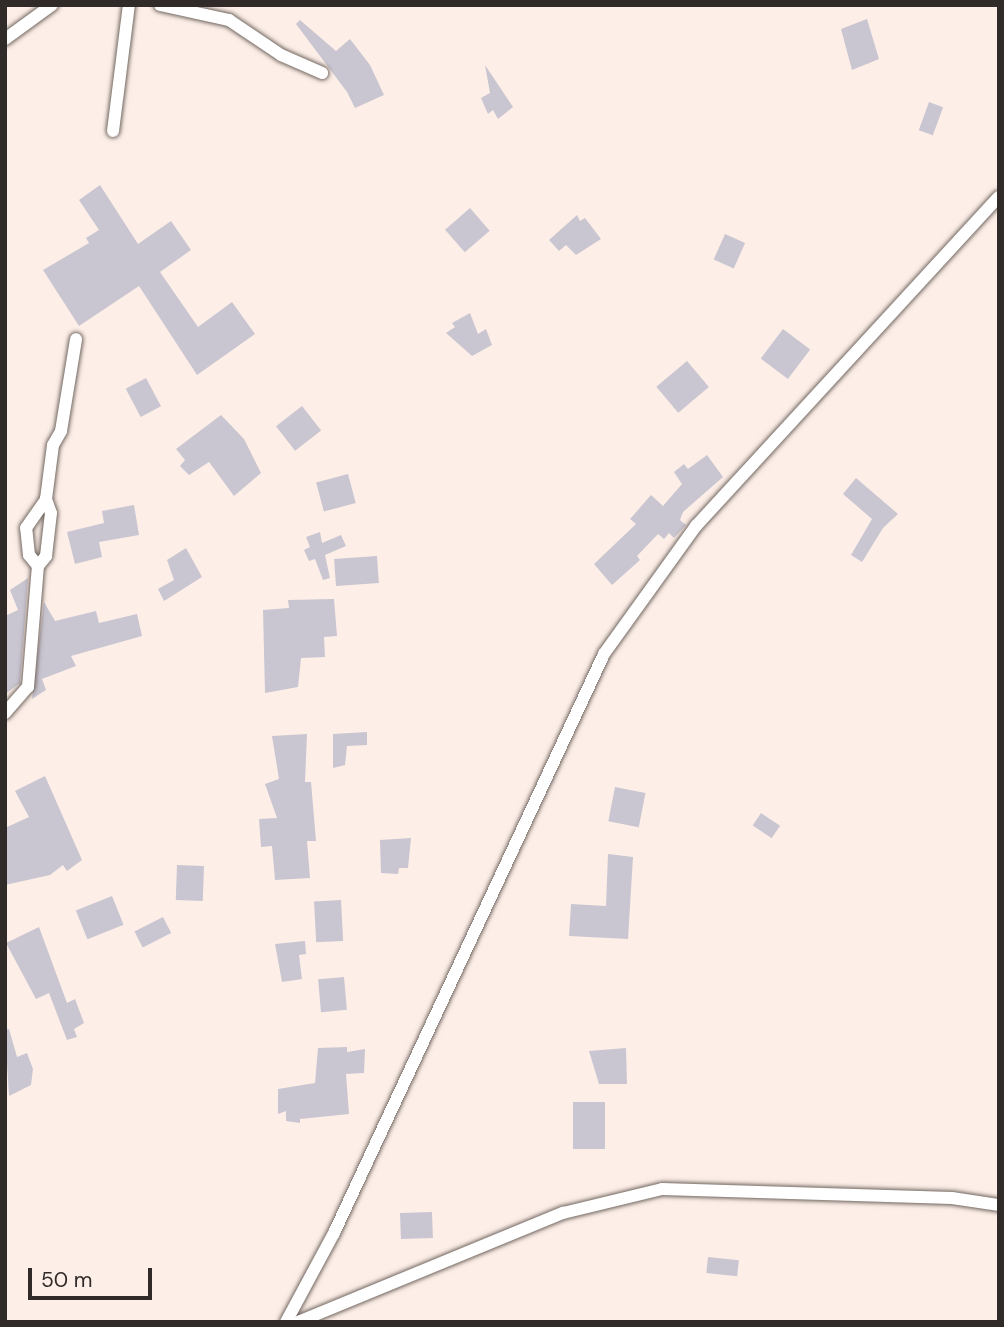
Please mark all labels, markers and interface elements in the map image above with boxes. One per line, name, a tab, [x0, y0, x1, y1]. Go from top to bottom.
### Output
scale bar	[32, 1254, 156, 1298]
text: 50 m	[41, 1266, 92, 1294]

